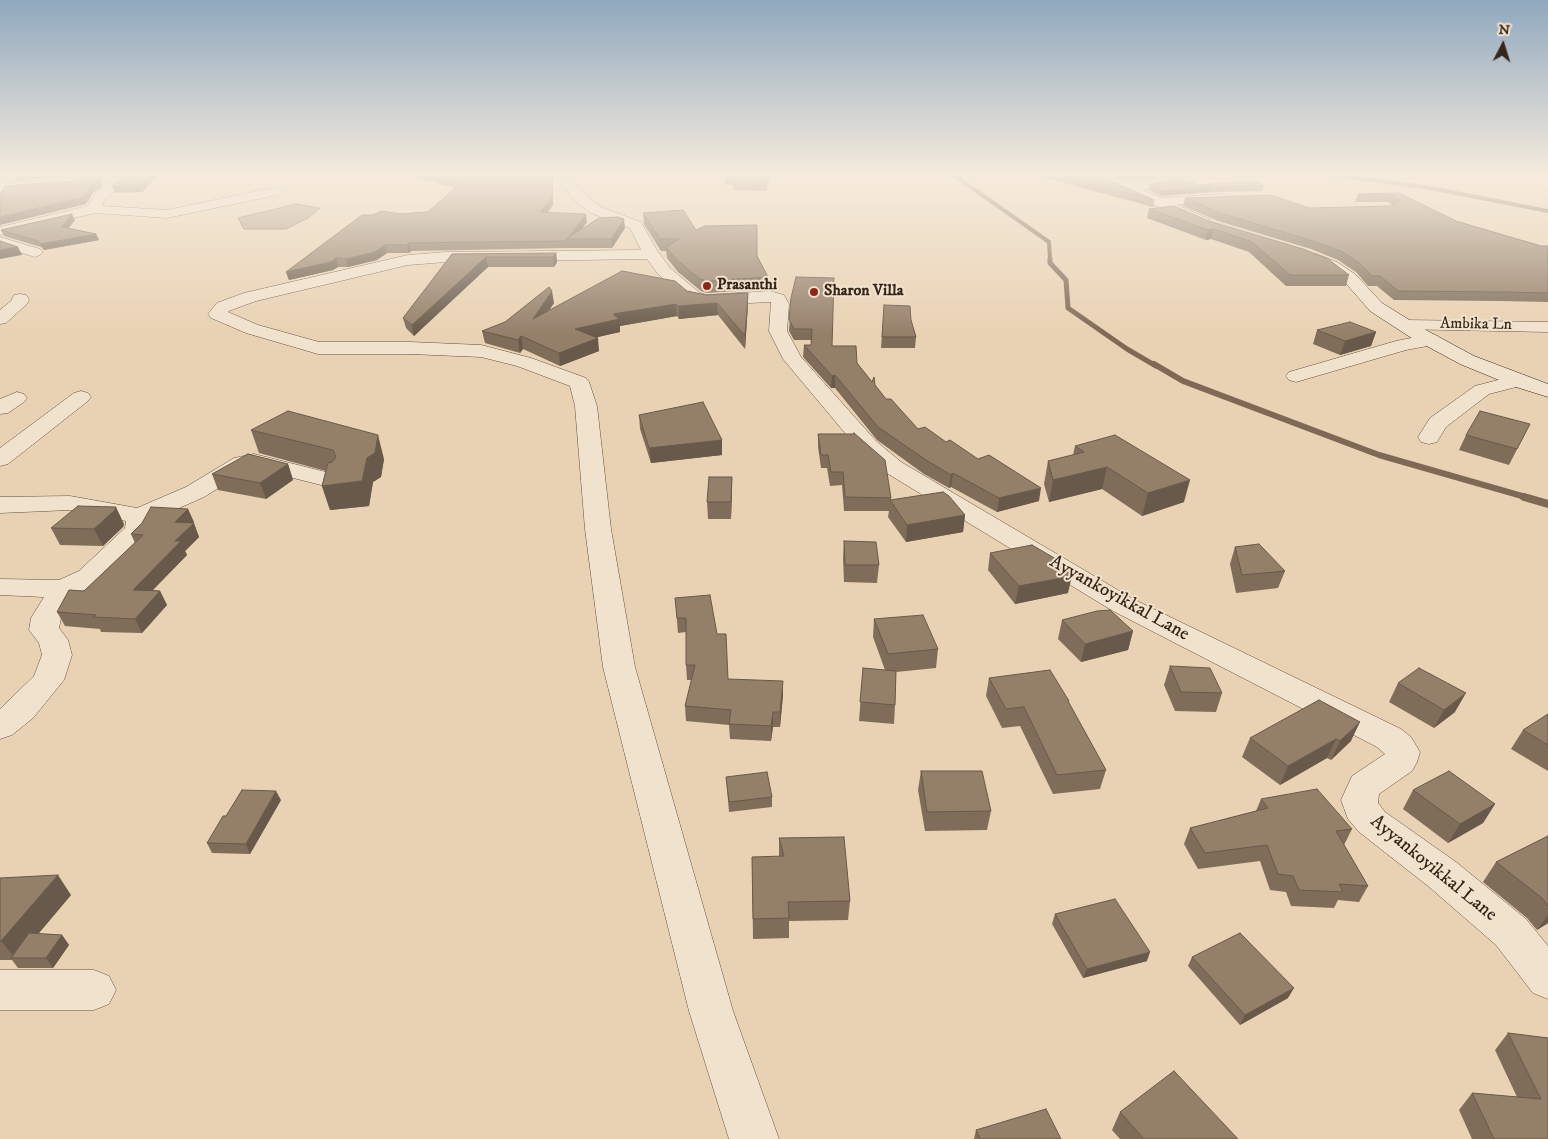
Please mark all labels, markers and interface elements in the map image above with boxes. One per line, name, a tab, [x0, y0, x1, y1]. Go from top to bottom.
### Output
north arrow	[1478, 20, 1528, 70]
text: N	[1498, 21, 1511, 40]
place label: Prasanthi	[717, 276, 777, 296]
marker: Prasanthi	[701, 280, 713, 292]
place label: Sharon Villa	[824, 282, 904, 302]
marker: Sharon Villa	[808, 286, 820, 298]
street label: Ambika Ln	[1440, 315, 1512, 335]
street label: Ayyankoyikkal Lane	[1045, 551, 1193, 647]
street label: Ayyankoyikkal Lane	[1365, 811, 1501, 927]

